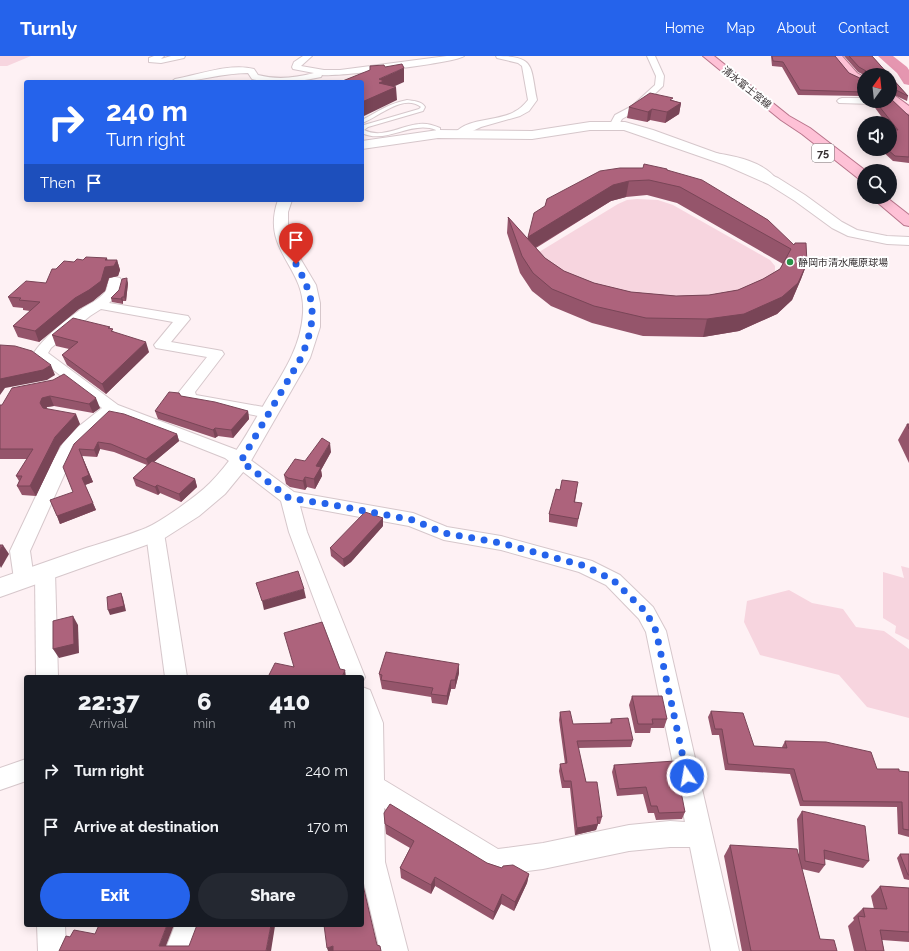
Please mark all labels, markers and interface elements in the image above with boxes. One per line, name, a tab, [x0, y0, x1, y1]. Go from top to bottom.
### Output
text: Turnly	[20, 17, 77, 39]
text: Home	[665, 20, 704, 36]
text: Map	[726, 20, 755, 36]
text: About	[777, 20, 816, 36]
text: Contact	[838, 20, 889, 36]
street label: 清水富士宮線	[720, 64, 773, 111]
north arrow	[857, 68, 897, 108]
map controls	[857, 68, 897, 204]
text: 240 m	[106, 95, 188, 128]
icon: right	[40, 96, 92, 148]
button: sound	[857, 116, 897, 156]
text: Turn right	[106, 129, 185, 150]
road number: 75	[812, 144, 834, 162]
button: search	[857, 164, 897, 204]
icon: arrive	[83, 172, 105, 194]
text: Then	[40, 174, 75, 192]
pin	[279, 223, 313, 264]
icon: arrive	[285, 229, 307, 251]
marker: 静岡市清水庵原球場	[785, 257, 795, 267]
place label: 静岡市清水庵原球場	[798, 257, 888, 268]
text: 22:37	[78, 687, 140, 716]
text: 6	[197, 687, 212, 716]
text: 410	[269, 687, 310, 716]
text: Arrival	[90, 716, 128, 731]
text: min	[193, 716, 216, 731]
text: m	[284, 716, 296, 731]
position arrow	[666, 755, 708, 797]
icon: right	[40, 760, 62, 782]
text: Turn right	[74, 762, 144, 780]
text: 240 m	[305, 762, 348, 780]
icon: arrive	[40, 816, 62, 838]
text: Arrive at destination	[74, 818, 219, 836]
text: 170 m	[307, 818, 348, 836]
button: Exit	[40, 873, 190, 919]
button: Share	[198, 873, 348, 919]

